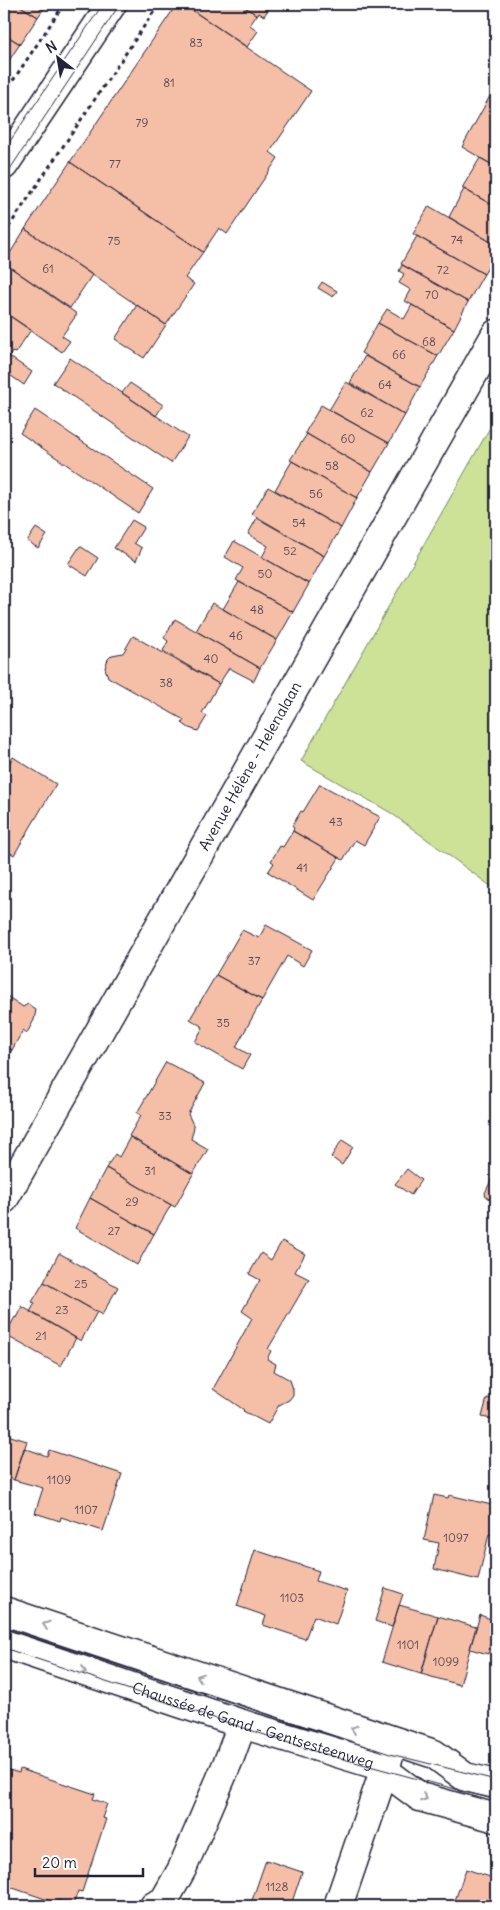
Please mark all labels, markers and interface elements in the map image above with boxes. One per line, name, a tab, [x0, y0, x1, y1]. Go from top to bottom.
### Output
north arrow	[32, 32, 82, 82]
house number: 83	[189, 35, 203, 50]
text: N	[43, 37, 60, 57]
house number: 81	[163, 75, 175, 90]
house number: 79	[136, 115, 148, 130]
house number: 77	[109, 156, 121, 171]
house number: 74	[451, 232, 463, 247]
house number: 75	[108, 233, 120, 248]
house number: 61	[42, 261, 54, 276]
house number: 72	[437, 262, 450, 277]
house number: 70	[425, 287, 439, 302]
house number: 68	[422, 334, 436, 349]
house number: 66	[392, 347, 406, 362]
house number: 64	[378, 377, 392, 392]
house number: 62	[360, 405, 374, 420]
house number: 60	[341, 431, 356, 446]
house number: 58	[325, 458, 339, 473]
house number: 56	[309, 486, 323, 501]
house number: 54	[292, 515, 306, 530]
house number: 52	[283, 543, 297, 558]
house number: 50	[258, 566, 273, 581]
house number: 48	[250, 602, 264, 617]
house number: 46	[229, 628, 243, 643]
house number: 40	[204, 651, 219, 666]
house number: 38	[159, 675, 173, 690]
street label: Avenue Hélène - Helenalaan	[194, 678, 305, 854]
house number: 43	[329, 814, 343, 829]
house number: 41	[296, 860, 308, 875]
house number: 37	[248, 953, 260, 968]
house number: 35	[216, 1015, 230, 1030]
house number: 33	[158, 1108, 172, 1123]
house number: 31	[144, 1163, 156, 1178]
house number: 29	[125, 1194, 139, 1209]
house number: 27	[108, 1223, 120, 1238]
house number: 25	[74, 1276, 88, 1291]
house number: 23	[55, 1302, 69, 1317]
house number: 21	[35, 1328, 47, 1343]
house number: 1109	[47, 1472, 71, 1487]
house number: 1107	[74, 1502, 98, 1517]
house number: 1097	[443, 1530, 469, 1545]
house number: 1103	[280, 1590, 304, 1605]
one-way arrow	[42, 1621, 51, 1631]
house number: 1101	[397, 1637, 419, 1652]
house number: 1099	[433, 1654, 459, 1669]
one-way arrow	[78, 1665, 87, 1675]
one-way arrow	[196, 1673, 205, 1683]
street label: Chaussée de Gand - Gentsesteenweg	[130, 1678, 376, 1772]
one-way arrow	[350, 1725, 359, 1735]
one-way arrow	[419, 1792, 428, 1802]
scale bar	[35, 1845, 142, 1877]
text: 20 m	[42, 1853, 77, 1872]
house number: 1128	[265, 1879, 289, 1894]

